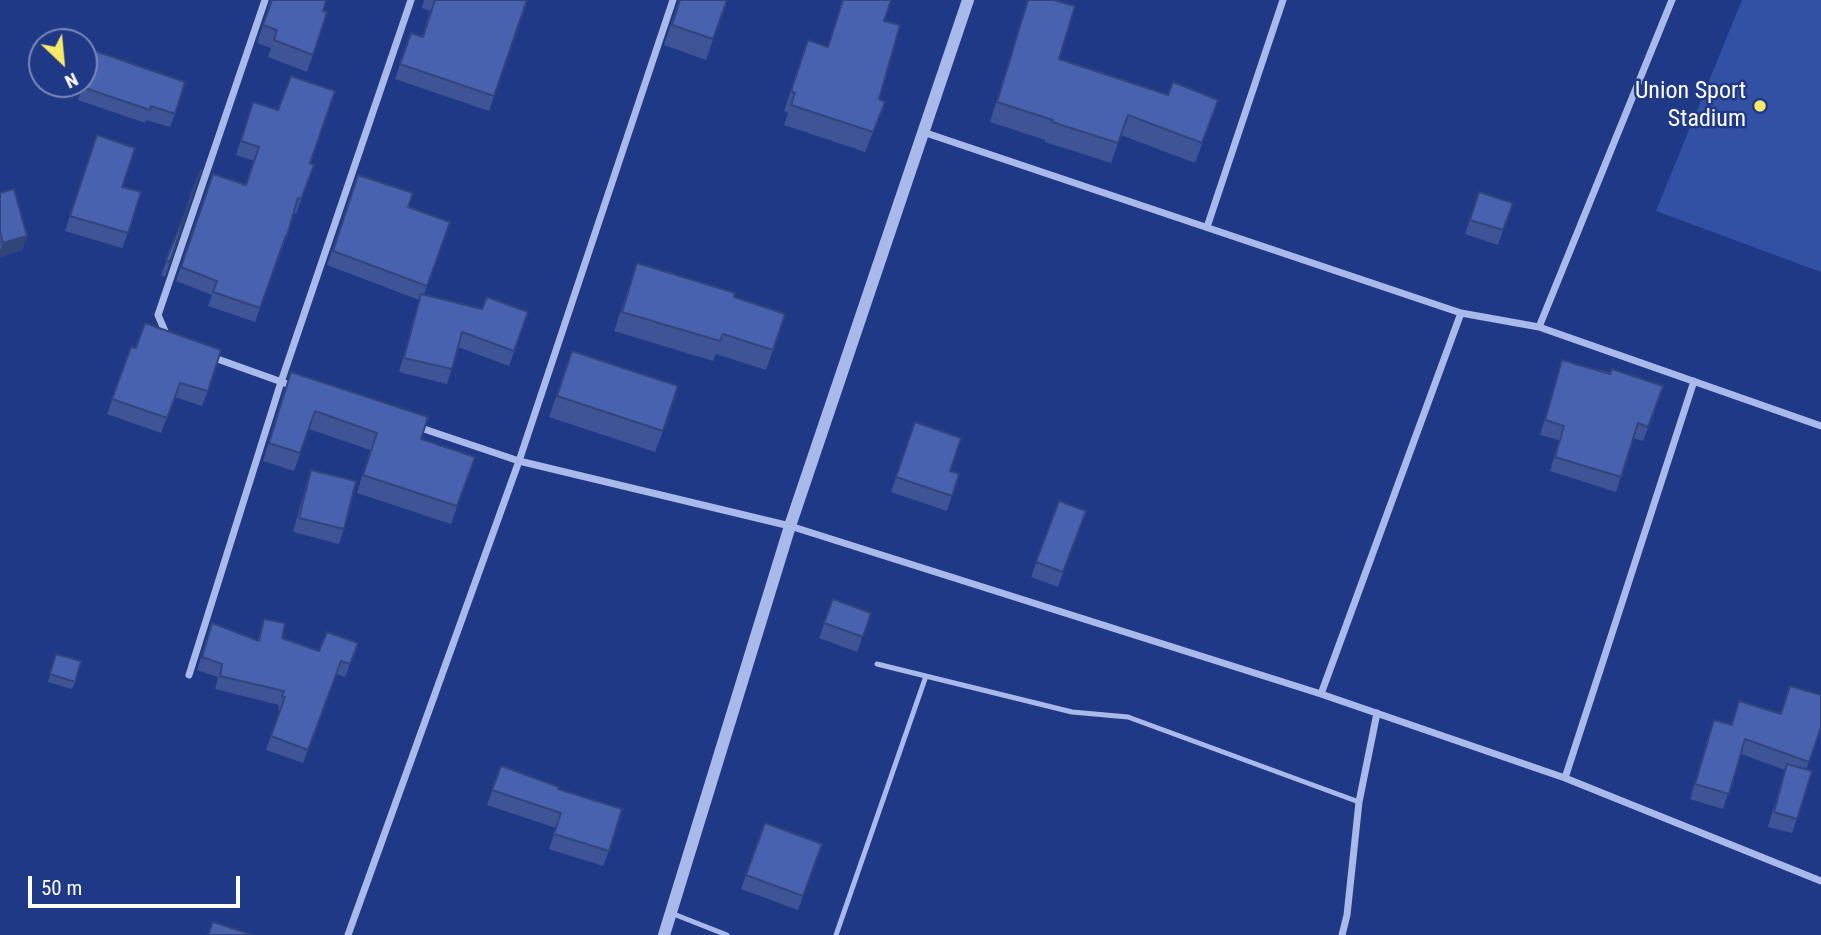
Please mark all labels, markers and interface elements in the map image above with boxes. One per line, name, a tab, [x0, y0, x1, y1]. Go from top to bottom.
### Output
north arrow	[28, 28, 98, 98]
text: N	[61, 68, 82, 93]
place label: Union Sport Stadium	[1635, 78, 1746, 134]
marker: Union Sport Stadium	[1752, 98, 1768, 114]
scale bar	[32, 862, 243, 906]
text: 50 m	[41, 876, 82, 900]

